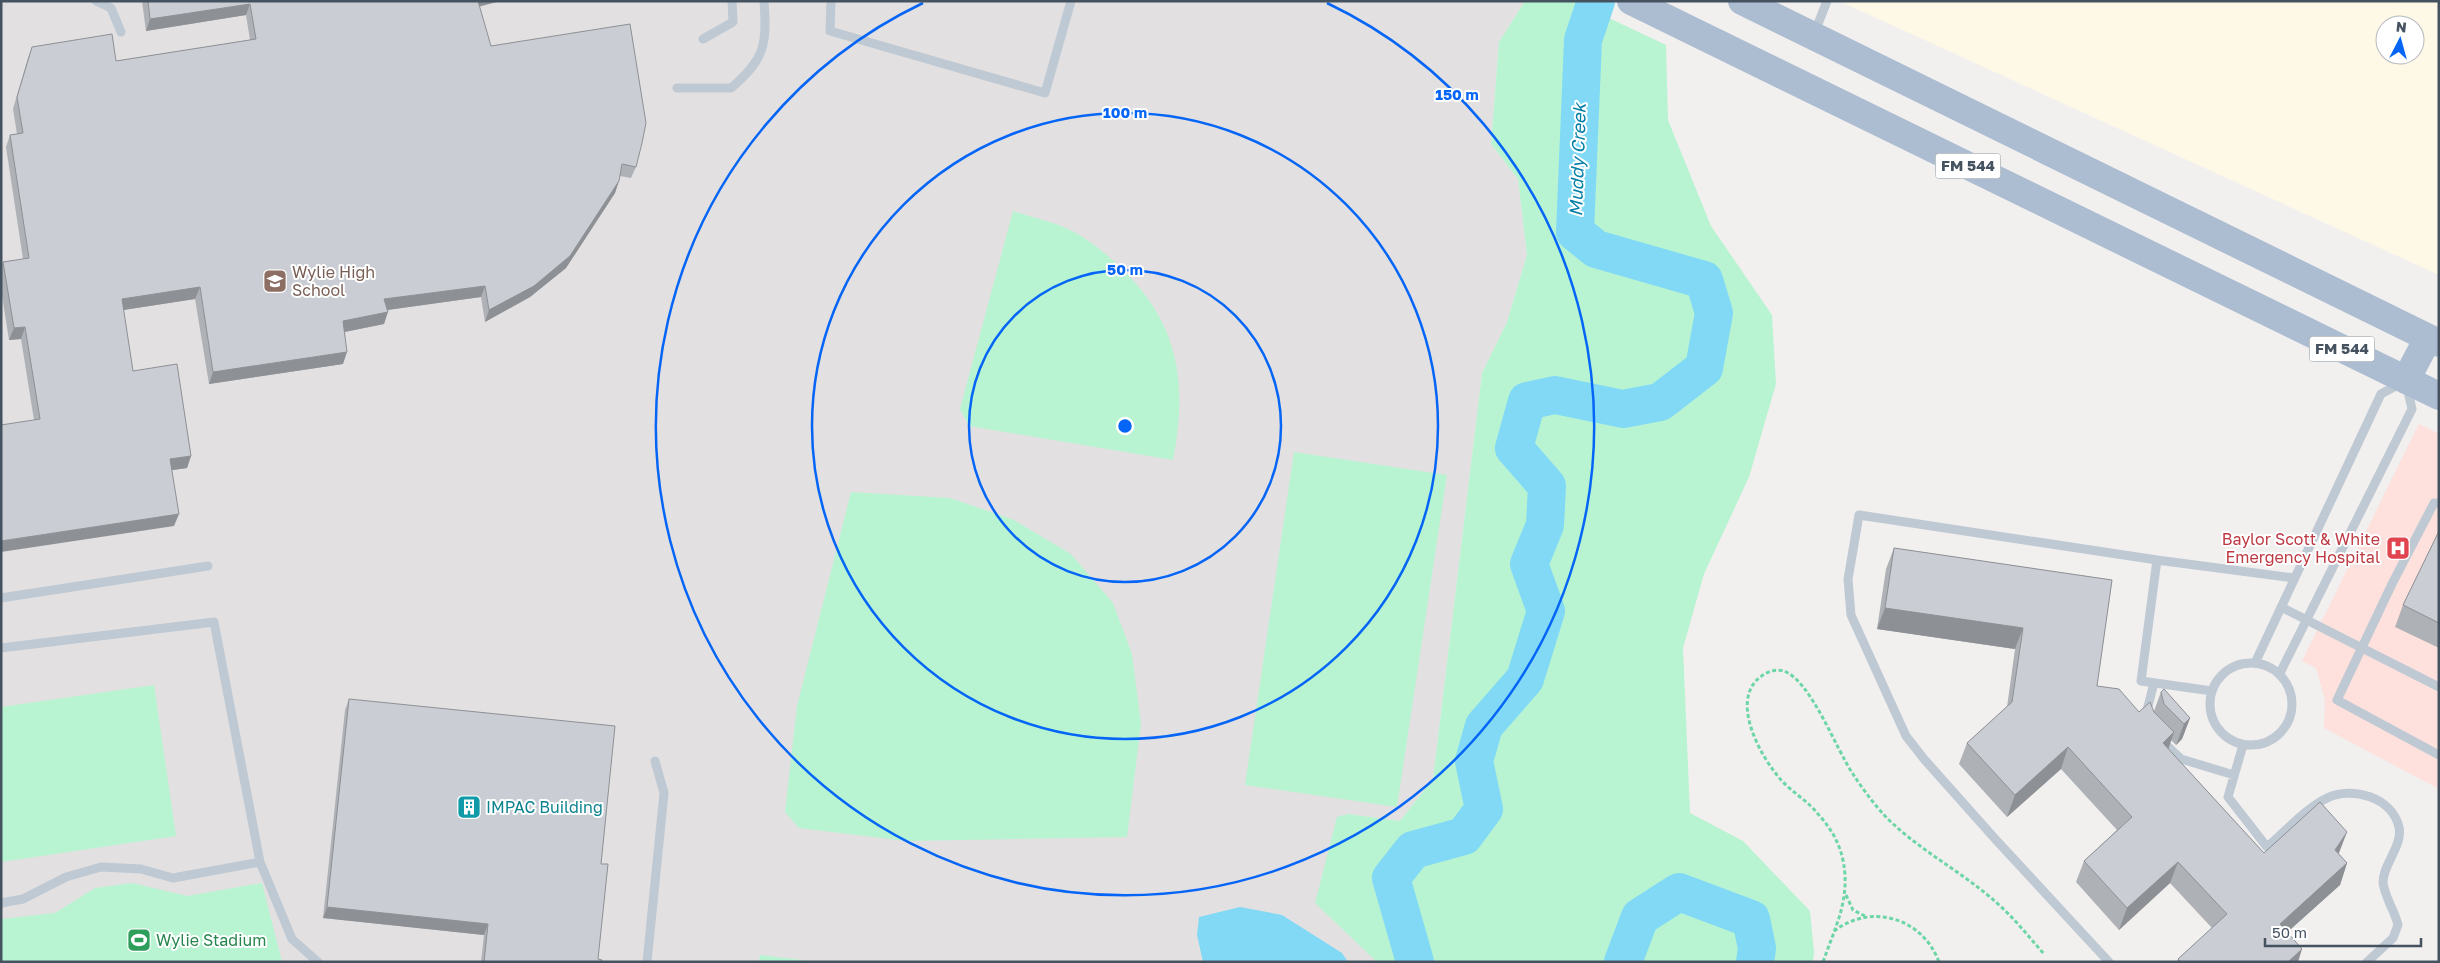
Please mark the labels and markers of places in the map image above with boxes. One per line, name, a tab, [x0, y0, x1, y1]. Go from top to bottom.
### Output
place label: Wylie High School	[292, 262, 375, 300]
school or university icon: Wylie High School	[262, 268, 288, 294]
centre of rings	[1116, 417, 1134, 435]
place label: Baylor Scott & White Emergency Hospital	[2222, 529, 2380, 567]
hospital icon: Baylor Scott & White Emergency Hospital	[2385, 535, 2411, 561]
building icon: IMPAC Building	[456, 794, 482, 820]
place label: IMPAC Building	[486, 797, 603, 817]
sports icon: Wylie Stadium	[126, 927, 152, 953]
place label: Wylie Stadium	[156, 930, 266, 950]

